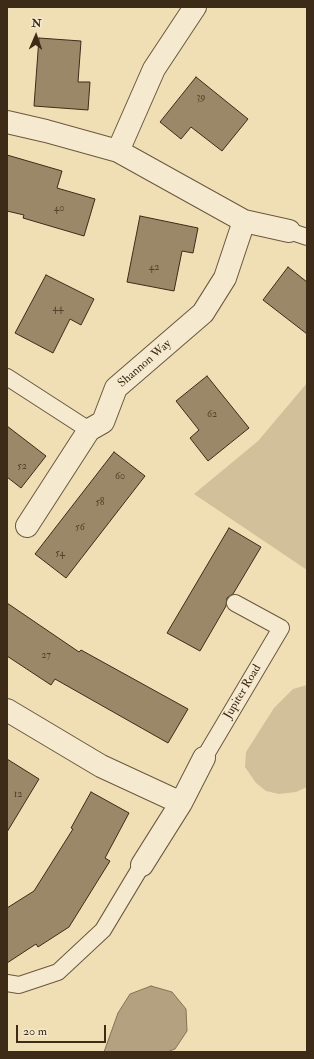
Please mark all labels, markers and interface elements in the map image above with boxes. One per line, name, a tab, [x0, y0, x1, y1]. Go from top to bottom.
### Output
north arrow	[16, 16, 56, 56]
text: N	[31, 17, 42, 30]
house number: 39	[197, 92, 205, 104]
house number: 40	[54, 203, 64, 215]
house number: 42	[149, 262, 159, 274]
house number: 44	[53, 303, 63, 315]
street label: Shannon Way	[115, 337, 175, 391]
house number: 62	[207, 409, 217, 421]
house number: 52	[17, 461, 27, 473]
house number: 60	[115, 471, 125, 483]
house number: 58	[95, 497, 105, 509]
house number: 56	[75, 522, 85, 534]
house number: 54	[55, 548, 65, 560]
house number: 27	[41, 650, 51, 662]
street label: Jupiter Road	[221, 662, 265, 722]
house number: 12	[14, 789, 22, 801]
scale bar	[18, 1017, 108, 1043]
text: 20 m	[23, 1024, 47, 1039]

